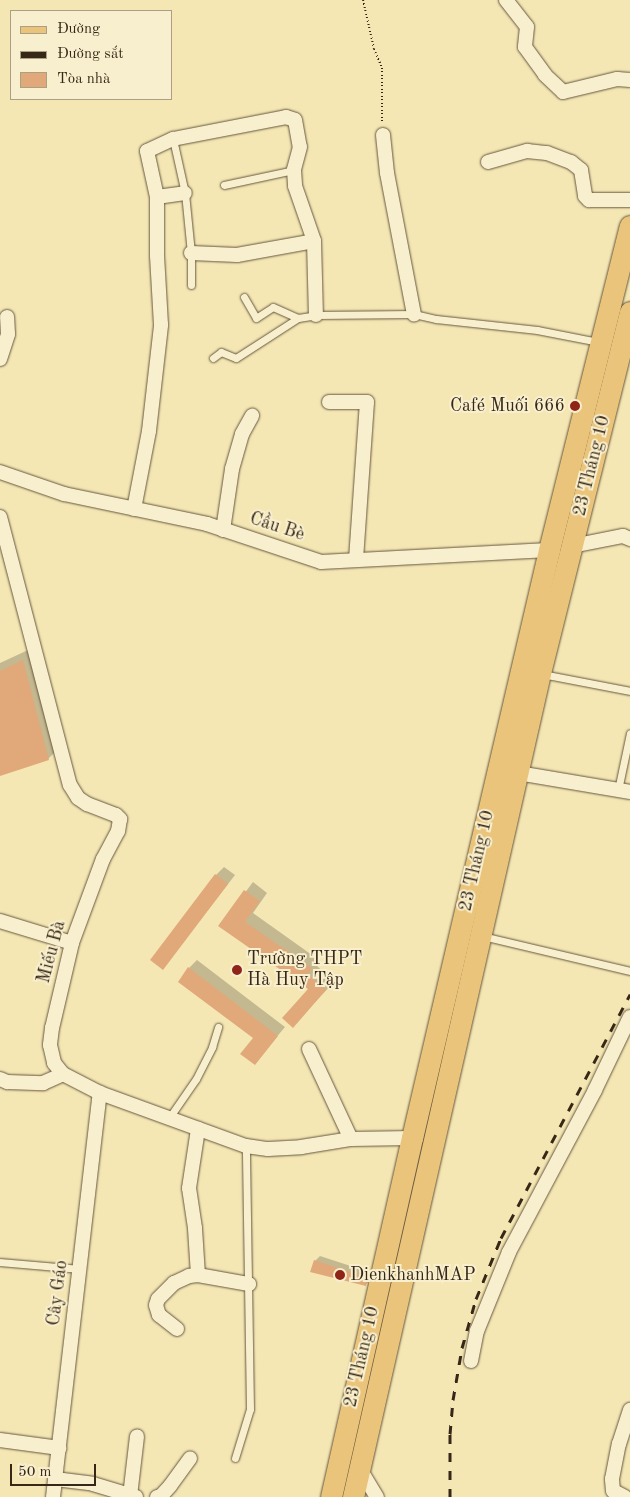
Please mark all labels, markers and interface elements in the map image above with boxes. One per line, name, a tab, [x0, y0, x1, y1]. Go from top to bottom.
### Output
legend	[10, 10, 172, 100]
text: Đường	[57, 22, 100, 37]
text: Đường sắt	[57, 47, 124, 62]
text: Tòa nhà	[57, 72, 110, 87]
place label: Café Muối 666	[450, 395, 565, 417]
marker: Café Muối 666	[569, 400, 581, 412]
street label: 23 Tháng 10	[569, 414, 615, 518]
street label: Cầu Bè	[247, 508, 307, 546]
street label: 23 Tháng 10	[455, 808, 499, 914]
street label: Miếu Bà	[33, 918, 71, 986]
place label: Trường THPT Hà Huy Tập	[247, 949, 362, 992]
marker: Trường THPT Hà Huy Tập	[231, 964, 243, 976]
street label: Cây Gáo	[43, 1259, 73, 1327]
place label: DienkhanhMAP	[350, 1264, 476, 1286]
marker: DienkhanhMAP	[334, 1269, 346, 1281]
street label: 23 Tháng 10	[340, 1304, 384, 1410]
scale bar	[12, 1454, 99, 1486]
text: 50 m	[18, 1465, 52, 1480]

